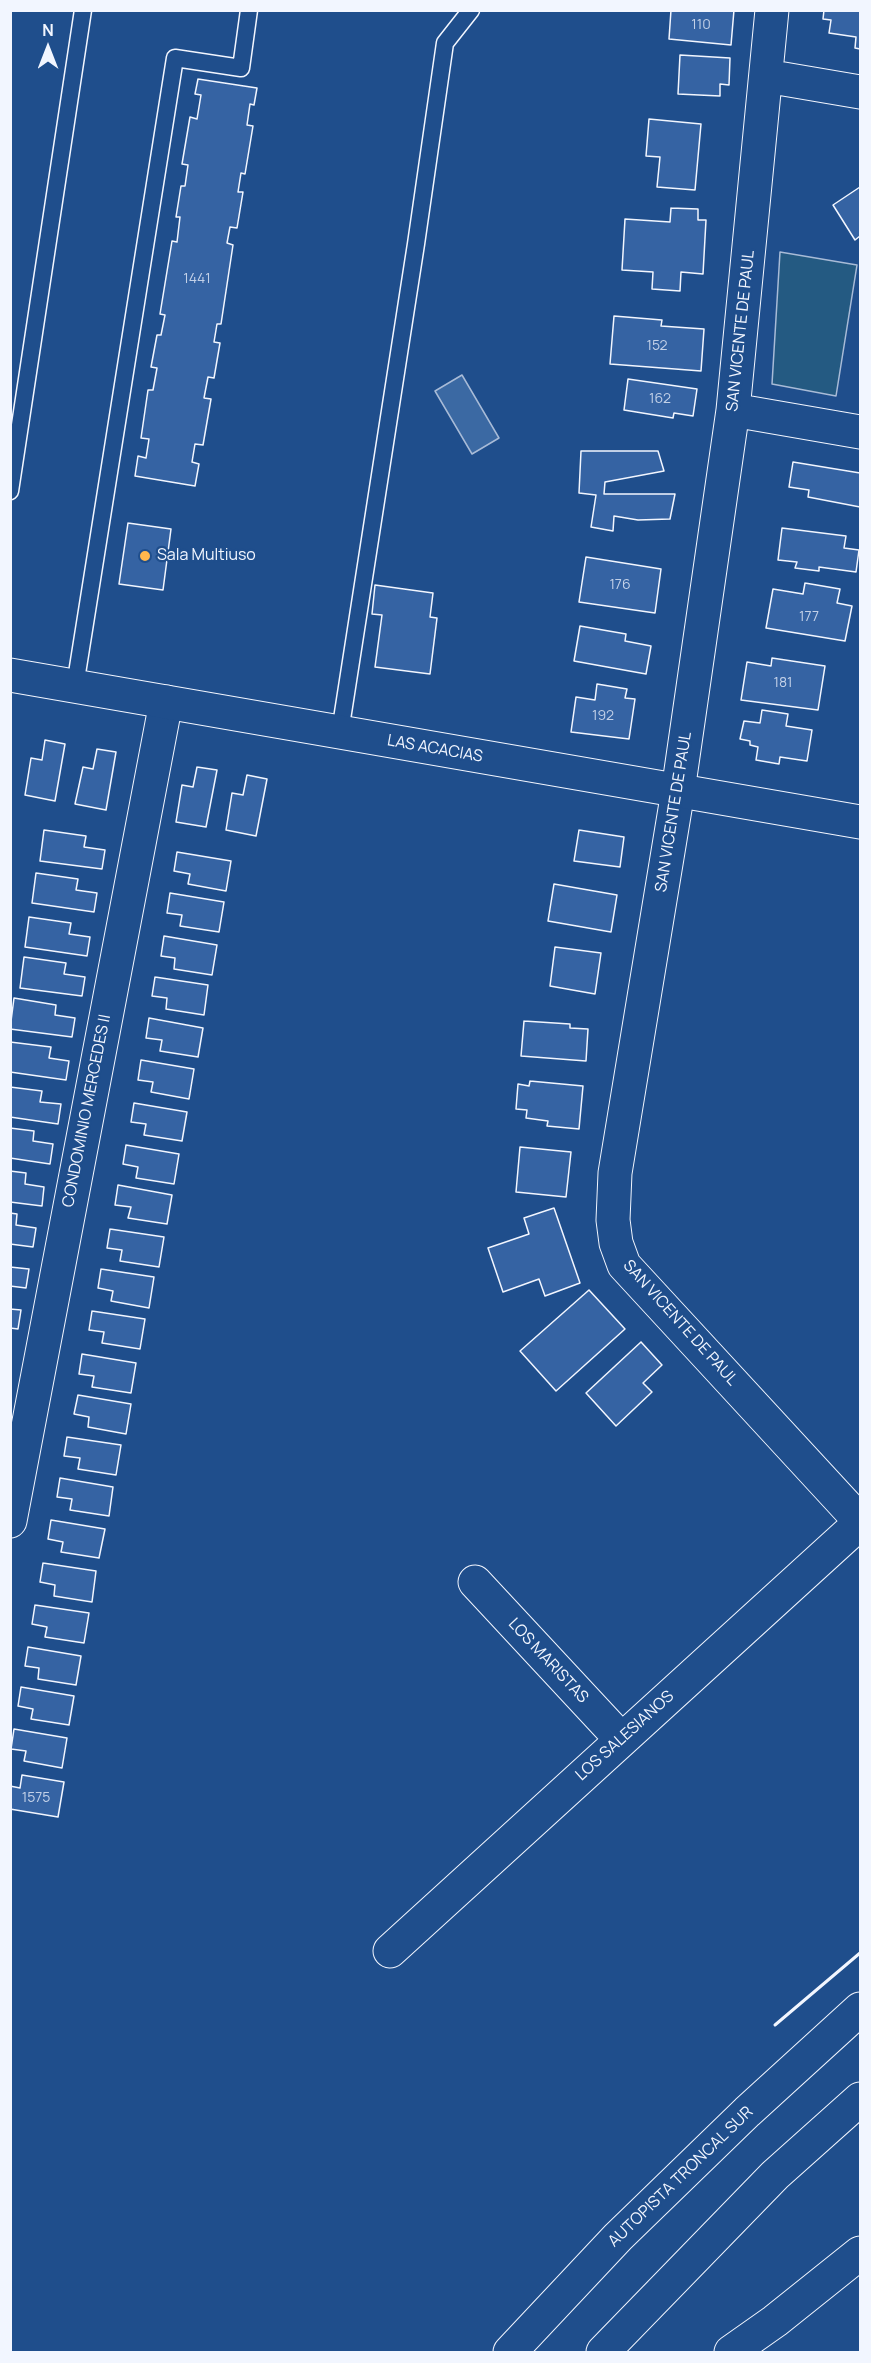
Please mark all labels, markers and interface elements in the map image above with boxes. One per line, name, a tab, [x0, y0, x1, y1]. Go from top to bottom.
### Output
house number: 110	[691, 17, 711, 33]
north arrow	[18, 18, 78, 78]
text: N	[42, 19, 54, 41]
street label: SAN VICENTE DE PAUL	[723, 249, 759, 413]
house number: 1441	[183, 271, 211, 287]
house number: 152	[646, 338, 668, 354]
house number: 162	[649, 391, 671, 407]
place label: Sala Multiuso	[157, 546, 256, 566]
marker: Sala Multiuso	[138, 549, 152, 563]
house number: 176	[609, 577, 631, 593]
house number: 177	[799, 609, 819, 625]
house number: 181	[773, 675, 793, 691]
house number: 192	[592, 708, 614, 724]
street label: SAN VICENTE DE PAUL	[652, 730, 696, 894]
street label: LAS ACACIAS	[386, 731, 484, 767]
street label: CONDOMINIO MERCEDES II	[59, 1013, 115, 1209]
street label: SAN VICENTE DE PAUL	[619, 1256, 741, 1390]
street label: LOS MARISTAS	[504, 1615, 592, 1707]
street label: LOS SALESIANOS	[572, 1687, 678, 1785]
house number: 1575	[22, 1790, 50, 1806]
street label: AUTOPISTA TRONCAL SUR	[605, 2103, 757, 2251]

